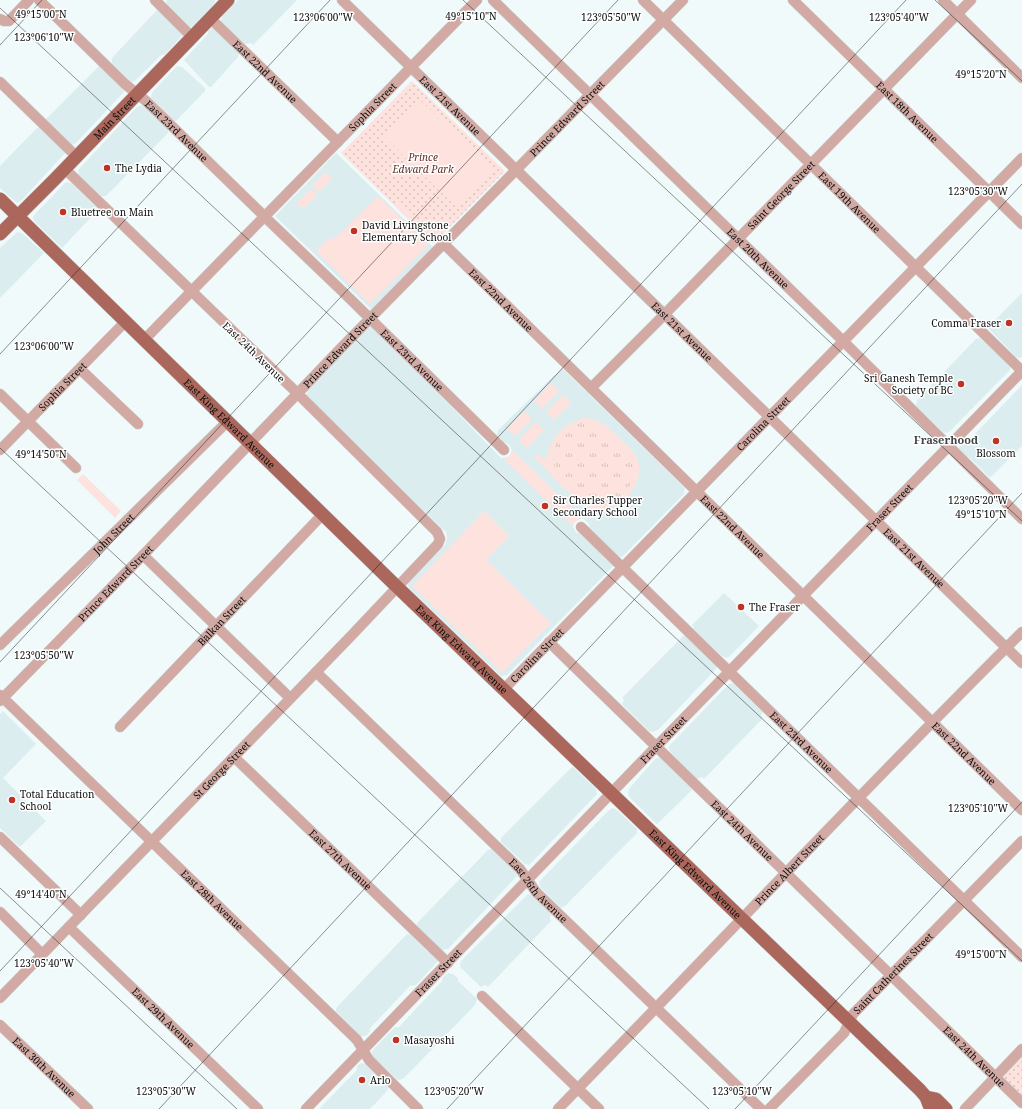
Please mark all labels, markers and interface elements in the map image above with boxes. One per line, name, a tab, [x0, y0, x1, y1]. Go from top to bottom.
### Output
text: 49°15'00"N	[15, 7, 67, 21]
text: 49°15'10"N	[445, 9, 497, 23]
text: 123°06'00"W	[293, 10, 353, 24]
text: 123°05'50"W	[581, 10, 641, 24]
text: 123°05'40"W	[869, 10, 929, 24]
text: 123°06'10"W	[14, 30, 74, 44]
street label: East 22nd Avenue	[230, 37, 301, 106]
text: 49°15'20"N	[955, 67, 1007, 81]
street label: East 21st Avenue	[417, 72, 484, 138]
street label: Prince Edward Street	[526, 77, 608, 159]
street label: East 18th Avenue	[873, 78, 942, 146]
street label: Sophia Street	[345, 79, 400, 134]
street label: Main Street	[90, 93, 139, 142]
street label: East 23rd Avenue	[142, 97, 211, 165]
park label: Prince Edward Park	[391, 150, 454, 176]
street label: Saint George Street	[744, 157, 818, 232]
place label: The Lydia	[115, 161, 162, 175]
marker: The Lydia	[102, 163, 112, 173]
street label: East 19th Avenue	[815, 168, 884, 236]
text: 123°05'30"W	[948, 184, 1008, 198]
place label: Bluetree on Main	[71, 205, 154, 219]
marker: Bluetree on Main	[58, 207, 68, 217]
place label: David Livingstone Elementary School	[362, 218, 451, 244]
street label: East 20th Avenue	[724, 225, 792, 292]
marker: David Livingstone Elementary School	[349, 226, 359, 236]
street label: East 22nd Avenue	[466, 265, 536, 335]
street label: East 21st Avenue	[649, 299, 716, 365]
street label: Prince Edward Street	[300, 308, 381, 391]
place label: Comma Fraser	[931, 316, 1001, 330]
marker: Comma Fraser	[1004, 318, 1014, 328]
street label: East 24th Avenue	[220, 319, 288, 385]
street label: East 23rd Avenue	[378, 326, 447, 394]
text: 123°06'00"W	[14, 339, 74, 353]
street label: Sophia Street	[35, 359, 90, 414]
place label: Sri Ganesh Temple Society of BC	[864, 371, 953, 397]
street label: East King Edward Avenue	[181, 375, 279, 471]
marker: Sri Ganesh Temple Society of BC	[956, 379, 966, 389]
street label: Carolina Street	[733, 393, 793, 454]
district label: Fraserhood	[914, 432, 978, 447]
marker: Blossom	[991, 436, 1001, 446]
place label: Blossom	[976, 446, 1016, 460]
text: 49°14'50"N	[15, 447, 67, 461]
street label: Fraser Street	[863, 480, 916, 534]
street label: East 22nd Avenue	[697, 492, 768, 561]
place label: Sir Charles Tupper Secondary School	[553, 493, 642, 519]
text: 123°05'20"W	[948, 493, 1008, 507]
marker: Sir Charles Tupper Secondary School	[540, 501, 550, 511]
text: 49°15'10"N	[955, 507, 1007, 521]
street label: John Street	[89, 510, 137, 558]
street label: East 21st Avenue	[881, 525, 948, 591]
street label: Prince Edward Street	[75, 542, 156, 624]
street label: Balkan Street	[194, 592, 249, 649]
place label: The Fraser	[749, 600, 800, 614]
street label: East King Edward Avenue	[413, 602, 511, 697]
marker: The Fraser	[736, 602, 746, 612]
street label: Carolina Street	[507, 625, 567, 686]
text: 123°05'50"W	[14, 648, 74, 662]
street label: East 23rd Avenue	[767, 708, 836, 776]
street label: Fraser Street	[637, 712, 690, 766]
street label: East 22nd Avenue	[929, 719, 999, 788]
street label: St George Street	[190, 737, 253, 802]
place label: Total Education School	[20, 787, 95, 813]
marker: Total Education School	[7, 795, 17, 805]
street label: East 24th Avenue	[708, 797, 777, 864]
text: 123°05'10"W	[948, 801, 1008, 815]
street label: East 27th Avenue	[306, 826, 375, 893]
street label: East King Edward Avenue	[646, 826, 745, 922]
street label: Prince Albert Street	[752, 830, 827, 908]
street label: East 26th Avenue	[506, 855, 571, 926]
street label: East 28th Avenue	[178, 866, 247, 933]
text: 49°14'40"N	[15, 887, 67, 901]
street label: Saint Catherines Street	[850, 929, 936, 1017]
street label: Fraser Street	[412, 945, 465, 999]
text: 49°15'00"N	[955, 947, 1007, 961]
text: 123°05'40"W	[14, 956, 74, 970]
street label: East 29th Avenue	[129, 984, 198, 1051]
street label: East 24th Avenue	[940, 1023, 1009, 1090]
place label: Masayoshi	[404, 1033, 455, 1047]
street label: East 30th Avenue	[10, 1034, 79, 1100]
marker: Masayoshi	[391, 1035, 401, 1045]
place label: Arlo	[370, 1073, 391, 1087]
marker: Arlo	[357, 1075, 367, 1085]
text: 123°05'30"W	[136, 1084, 196, 1098]
text: 123°05'20"W	[424, 1084, 484, 1098]
text: 123°05'10"W	[712, 1084, 772, 1098]

